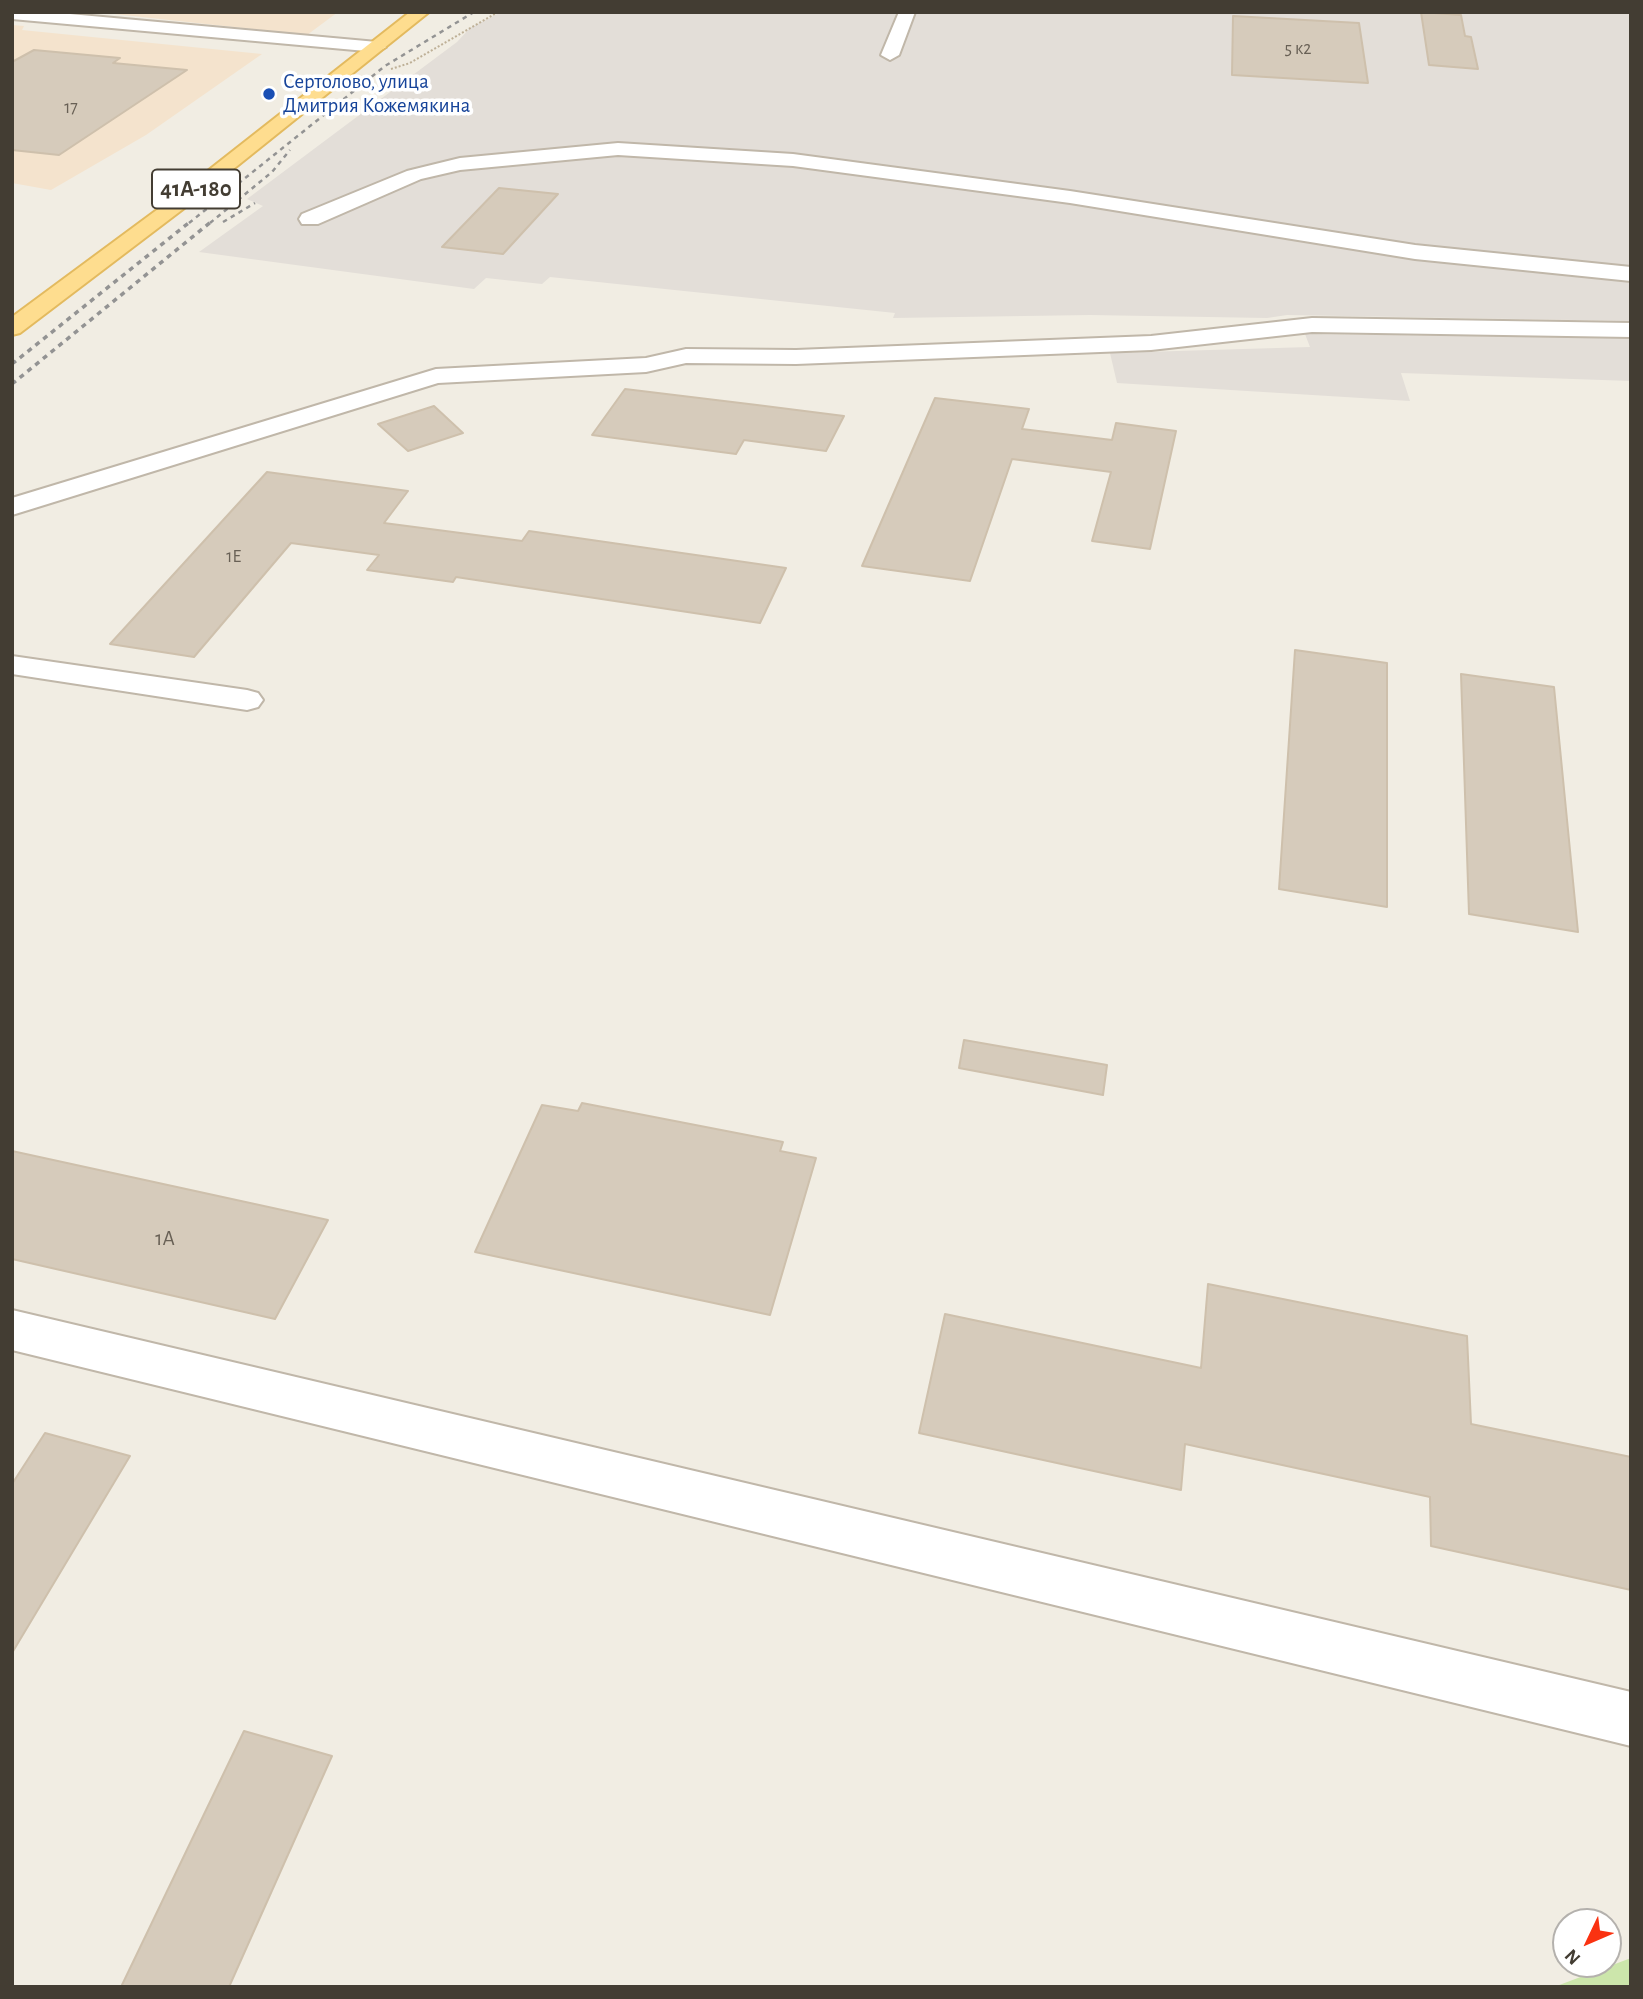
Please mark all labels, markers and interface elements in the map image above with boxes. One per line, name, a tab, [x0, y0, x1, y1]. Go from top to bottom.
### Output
house number: 5 к2	[1285, 38, 1311, 60]
place label: Сертолово, улица Дмитрия Кожемякина	[283, 69, 470, 119]
marker: Сертолово, улица Дмитрия Кожемякина	[261, 86, 277, 102]
house number: 17	[64, 97, 78, 119]
road number: 41А-180	[152, 170, 240, 208]
house number: 1Е	[226, 546, 242, 568]
house number: 1А	[155, 1226, 175, 1252]
north arrow	[1552, 1908, 1622, 1978]
text: N	[1562, 1945, 1584, 1968]

